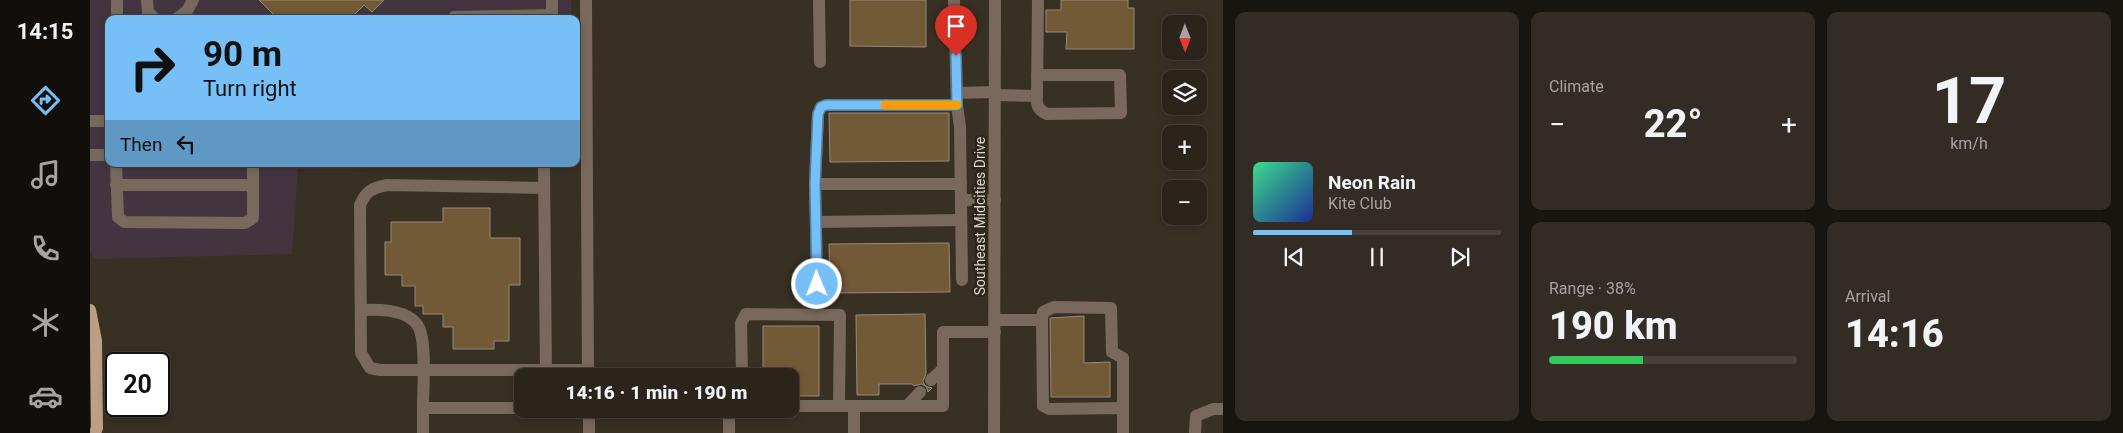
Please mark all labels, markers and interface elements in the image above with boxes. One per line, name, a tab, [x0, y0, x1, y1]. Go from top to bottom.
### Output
pin	[935, 5, 977, 56]
icon: arrive	[942, 12, 970, 40]
north arrow	[1162, 15, 1208, 60]
map controls	[1162, 15, 1207, 225]
text: 14:15	[17, 19, 73, 44]
text: 90 m	[203, 34, 282, 75]
icon: right	[120, 35, 185, 100]
text: 17	[1932, 63, 2006, 139]
button: layers	[1162, 70, 1207, 115]
text: Turn right	[203, 76, 297, 101]
text: Climate	[1549, 77, 1604, 96]
icon: directions	[28, 83, 63, 118]
text: 22°	[1644, 102, 1702, 146]
text: −	[1549, 108, 1565, 141]
text: +	[1781, 108, 1797, 141]
button: +	[1162, 125, 1207, 170]
icon: left	[172, 130, 200, 158]
text: Then	[120, 133, 162, 156]
text: km/h	[1950, 134, 1988, 153]
street label: Southeast Midcities Drive	[972, 137, 988, 295]
icon: music	[28, 157, 63, 192]
text: Neon Rain	[1328, 171, 1416, 194]
button: −	[1162, 180, 1207, 225]
text: Kite Club	[1328, 194, 1392, 213]
icon: phone	[28, 231, 63, 266]
icon: previous	[1280, 243, 1308, 271]
icon: pause	[1363, 243, 1391, 271]
icon: next	[1446, 243, 1474, 271]
position arrow	[790, 257, 842, 309]
text: Range · 38%	[1549, 279, 1636, 298]
text: Arrival	[1845, 287, 1890, 306]
text: 190 km	[1549, 304, 1678, 348]
icon: climate	[28, 305, 63, 340]
text: 14:16	[1845, 312, 1944, 356]
speed limit sign: 20	[105, 352, 170, 417]
icon: car	[28, 379, 63, 414]
text: 14:16 · 1 min · 190 m	[565, 381, 748, 404]

